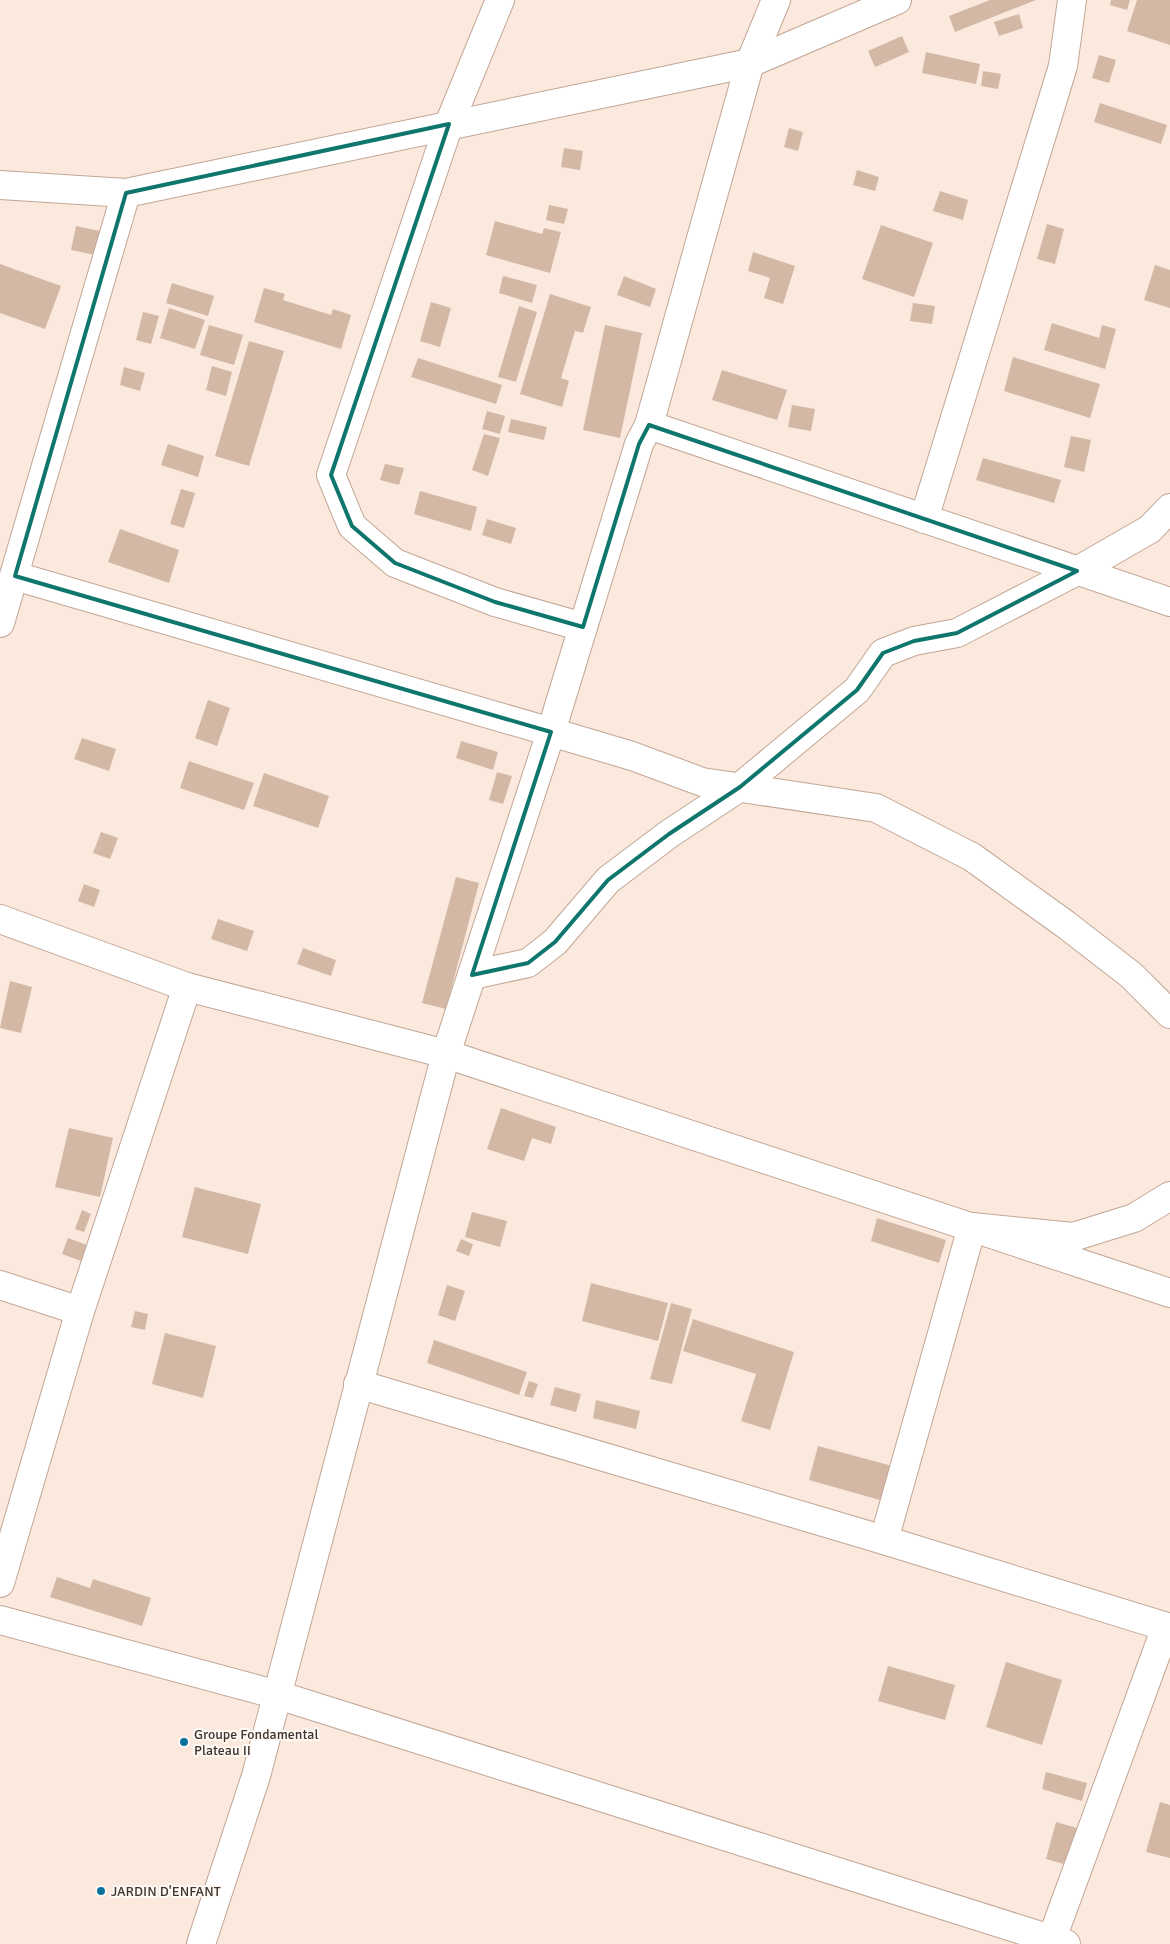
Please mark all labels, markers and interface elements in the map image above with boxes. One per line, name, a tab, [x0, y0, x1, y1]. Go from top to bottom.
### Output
place label: Groupe Fondamental Plateau II	[194, 1726, 319, 1759]
marker: Groupe Fondamental Plateau II	[178, 1736, 190, 1748]
place label: JARDIN D'ENFANT	[111, 1883, 221, 1900]
marker: JARDIN D'ENFANT	[95, 1885, 107, 1897]

